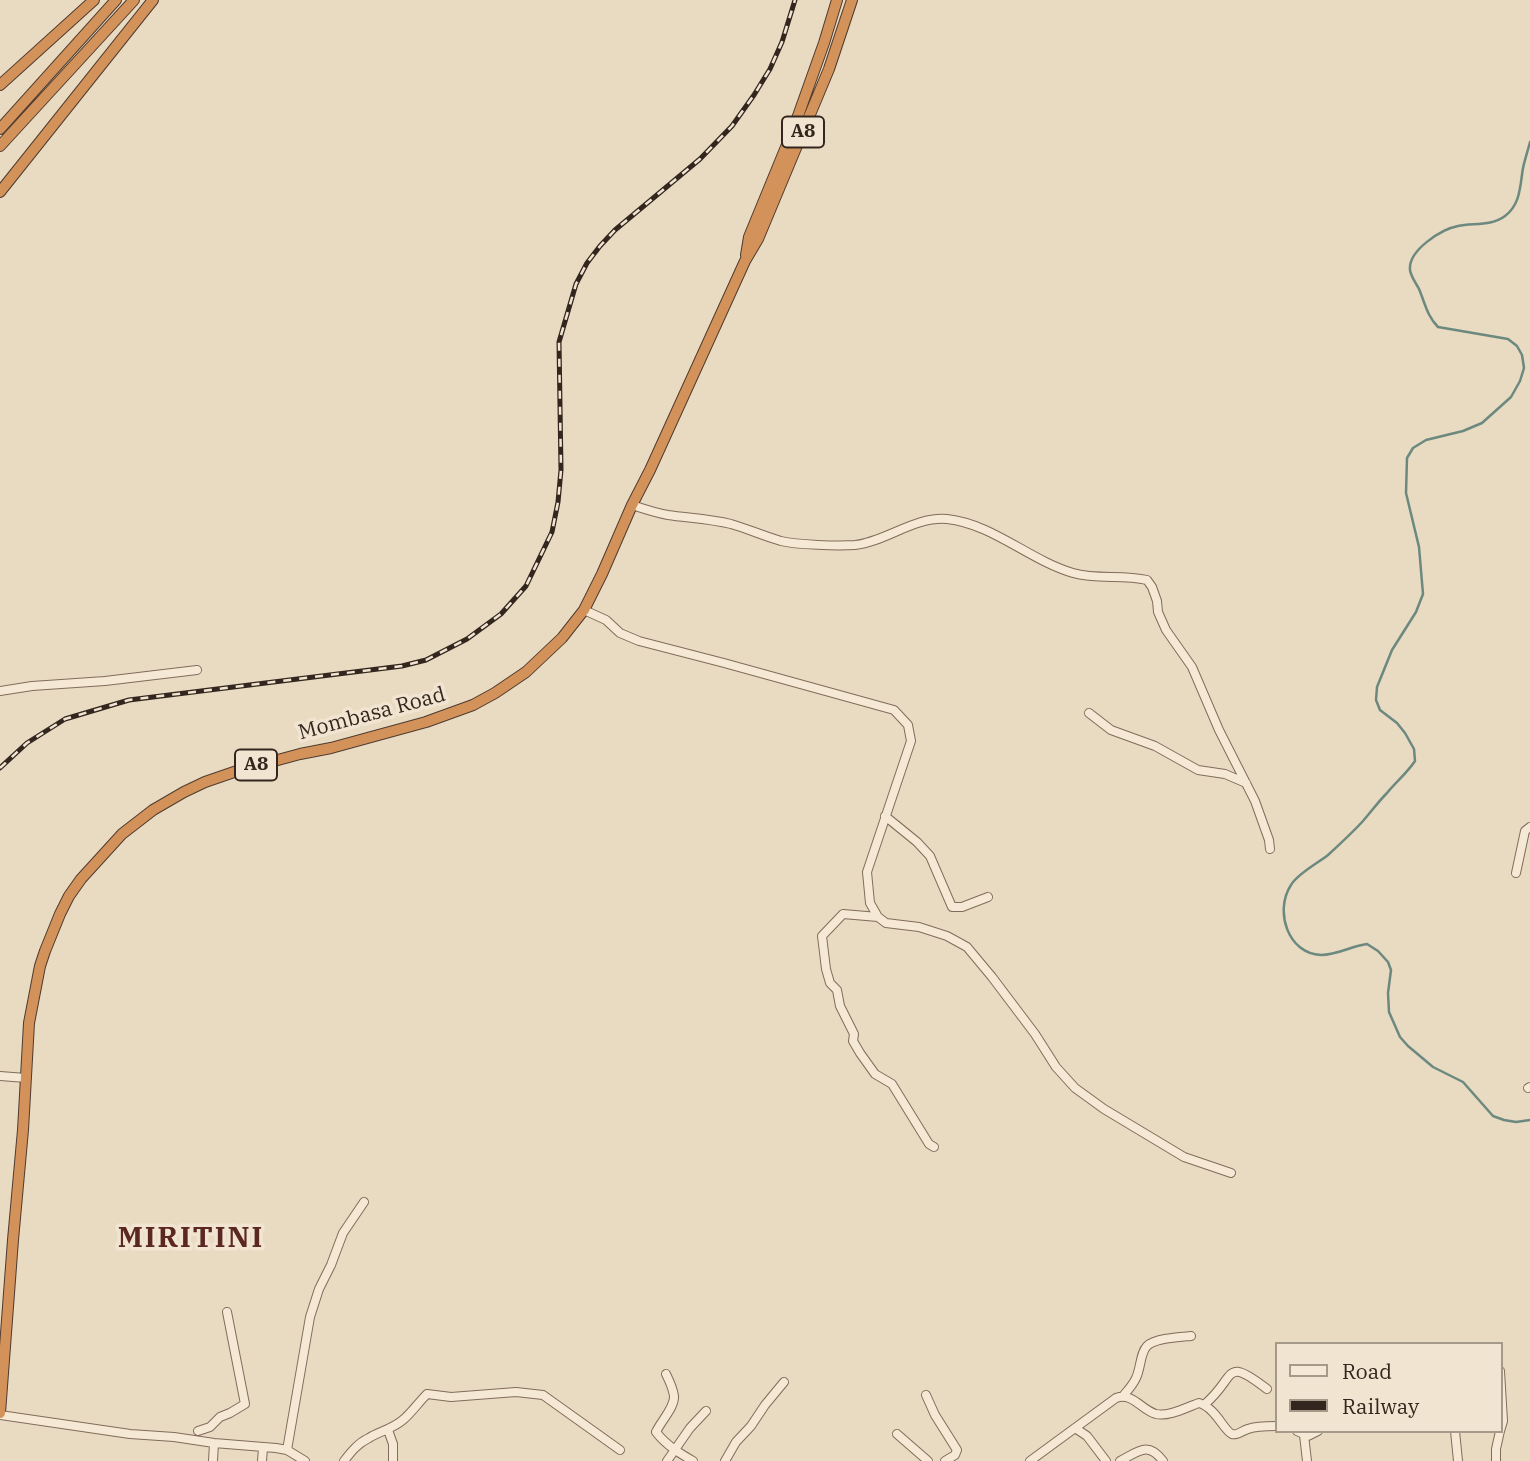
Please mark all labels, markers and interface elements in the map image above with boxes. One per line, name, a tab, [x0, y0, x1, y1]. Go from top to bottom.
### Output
road number: A8	[782, 116, 824, 148]
street label: Mombasa Road	[296, 682, 448, 746]
road number: A8	[235, 750, 277, 780]
district label: MIRITINI	[119, 1222, 263, 1256]
legend	[1274, 1342, 1502, 1433]
text: Road	[1342, 1357, 1392, 1385]
text: Railway	[1342, 1392, 1419, 1420]

